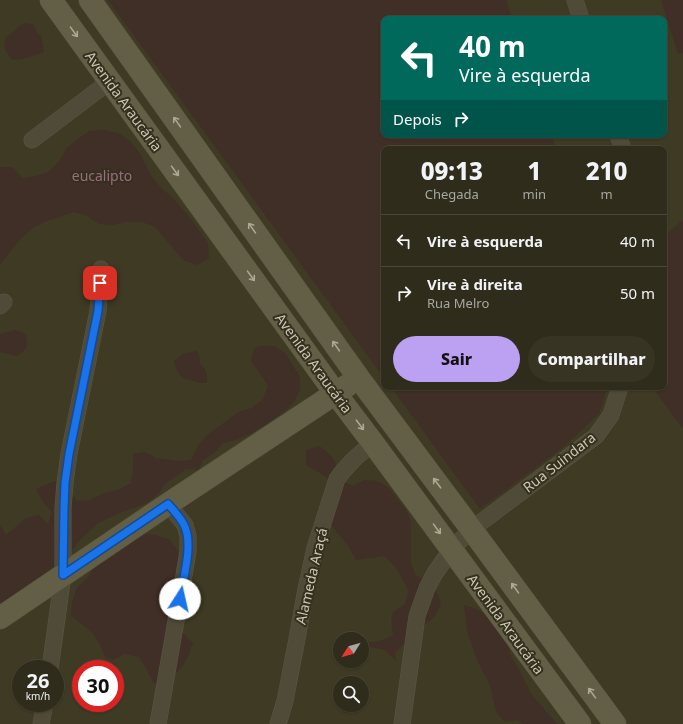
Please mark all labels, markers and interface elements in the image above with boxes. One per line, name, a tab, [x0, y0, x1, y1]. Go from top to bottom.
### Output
one-way arrow	[70, 26, 78, 37]
text: 40 m	[459, 27, 526, 65]
icon: left	[393, 32, 445, 84]
street label: Avenida Araucária	[81, 47, 167, 155]
text: Vire à esquerda	[459, 63, 591, 87]
icon: right	[450, 108, 472, 130]
text: Depois	[393, 109, 442, 129]
one-way arrow	[173, 117, 181, 128]
text: 09:13	[421, 154, 483, 187]
text: 1	[527, 154, 541, 187]
text: 210	[586, 154, 627, 187]
one-way arrow	[171, 165, 179, 176]
park label: eucalipto	[72, 166, 132, 185]
text: Chegada	[425, 185, 479, 203]
text: min	[523, 185, 546, 203]
text: m	[600, 185, 613, 203]
one-way arrow	[248, 223, 256, 234]
icon: left	[393, 230, 415, 252]
text: Vire à esquerda	[427, 231, 543, 251]
text: 40 m	[620, 231, 655, 251]
pin	[83, 266, 117, 300]
one-way arrow	[247, 270, 255, 281]
icon: arrive	[89, 272, 111, 294]
text: Vire à direita	[427, 274, 523, 294]
icon: right	[393, 282, 415, 304]
text: 50 m	[620, 283, 655, 303]
text: Rua Melro	[427, 294, 489, 312]
street label: Avenida Araucária	[271, 309, 357, 417]
button: Sair	[393, 336, 520, 382]
button: Compartilhar	[528, 336, 655, 382]
one-way arrow	[332, 340, 340, 351]
one-way arrow	[356, 419, 364, 430]
street label: Rua Suindara	[519, 428, 599, 496]
one-way arrow	[433, 478, 442, 489]
one-way arrow	[433, 524, 441, 535]
street label: Alameda Araçá	[291, 526, 331, 626]
street label: Avenida Araucária	[463, 570, 549, 678]
position arrow	[159, 578, 201, 620]
one-way arrow	[510, 583, 519, 594]
north arrow	[333, 632, 369, 668]
map controls	[333, 632, 369, 712]
speed limit sign: 30	[72, 660, 124, 712]
text: 26	[27, 667, 49, 694]
button: search	[333, 676, 369, 712]
one-way arrow	[587, 687, 596, 698]
text: km/h	[26, 689, 50, 703]

